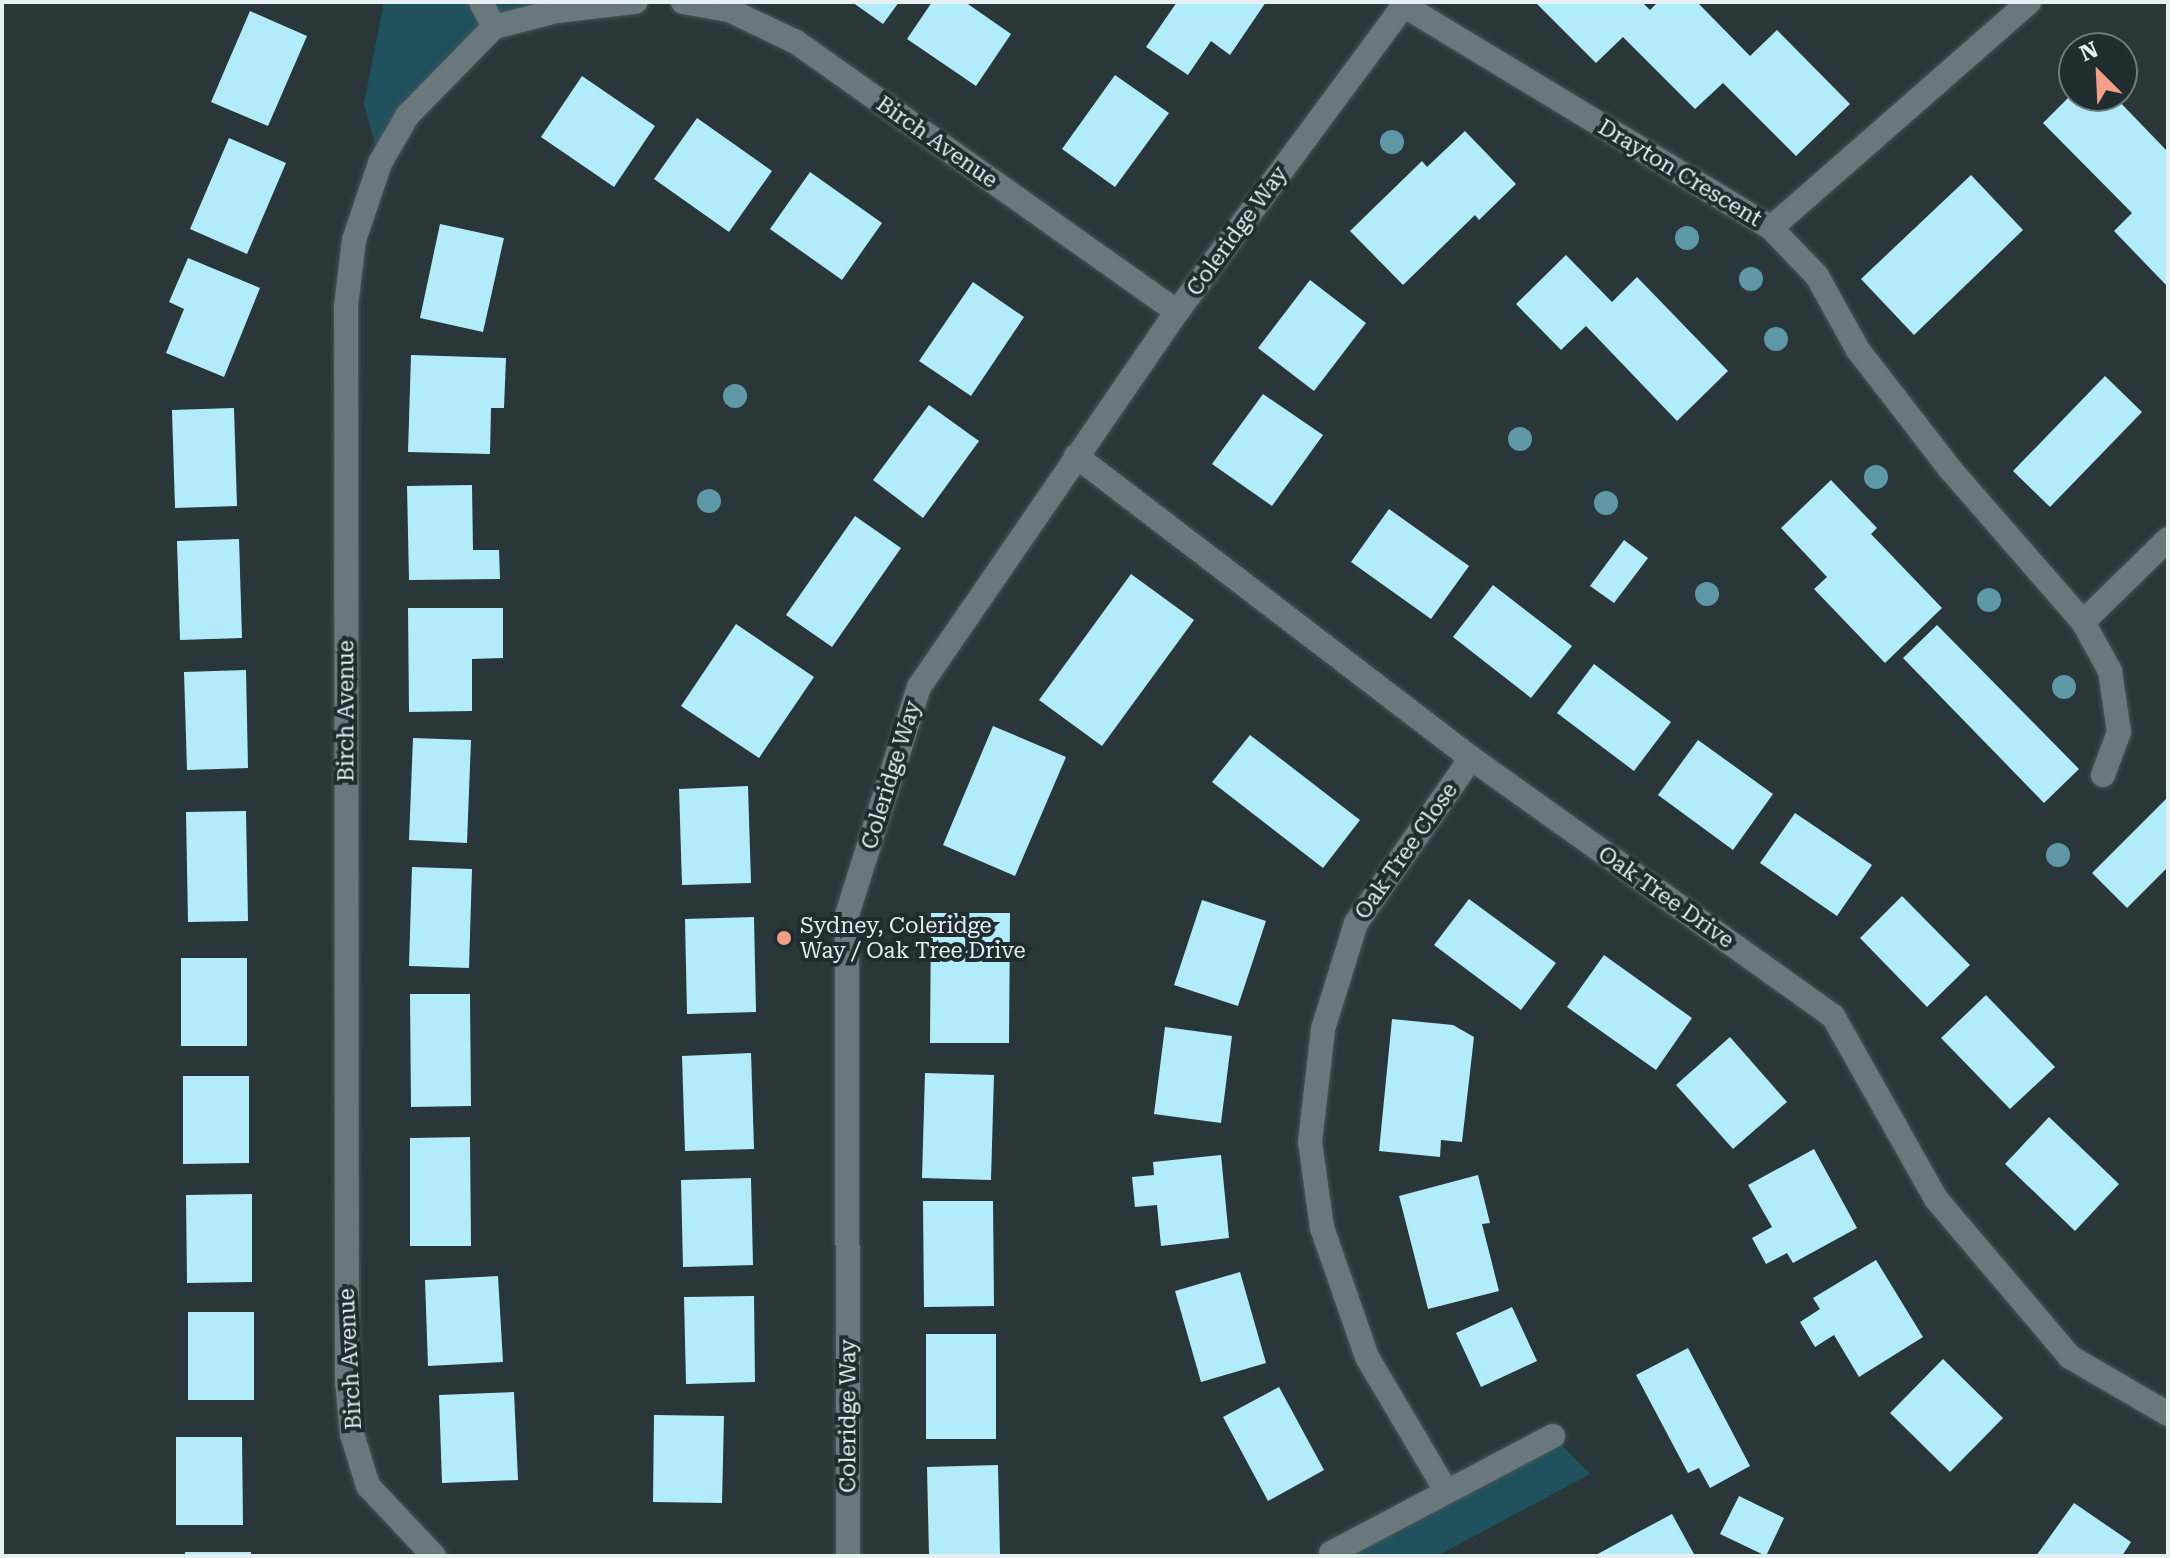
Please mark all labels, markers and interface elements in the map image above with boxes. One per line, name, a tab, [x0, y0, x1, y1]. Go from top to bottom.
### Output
north arrow	[2058, 32, 2138, 112]
text: N	[2076, 37, 2102, 66]
street label: Birch Avenue	[871, 91, 1003, 193]
street label: Drayton Crescent	[1593, 114, 1767, 232]
street label: Coleridge Way	[1181, 161, 1293, 301]
street label: Birch Avenue	[333, 640, 359, 782]
street label: Coleridge Way	[856, 698, 926, 852]
street label: Oak Tree Close	[1349, 778, 1463, 924]
street label: Oak Tree Drive	[1593, 840, 1739, 954]
place label: Sydney, Coleridge Way / Oak Tree Drive	[800, 912, 1026, 964]
marker: Sydney, Coleridge Way / Oak Tree Drive	[775, 929, 793, 947]
street label: Birch Avenue	[333, 1288, 367, 1430]
street label: Coleridge Way	[835, 1339, 861, 1493]

